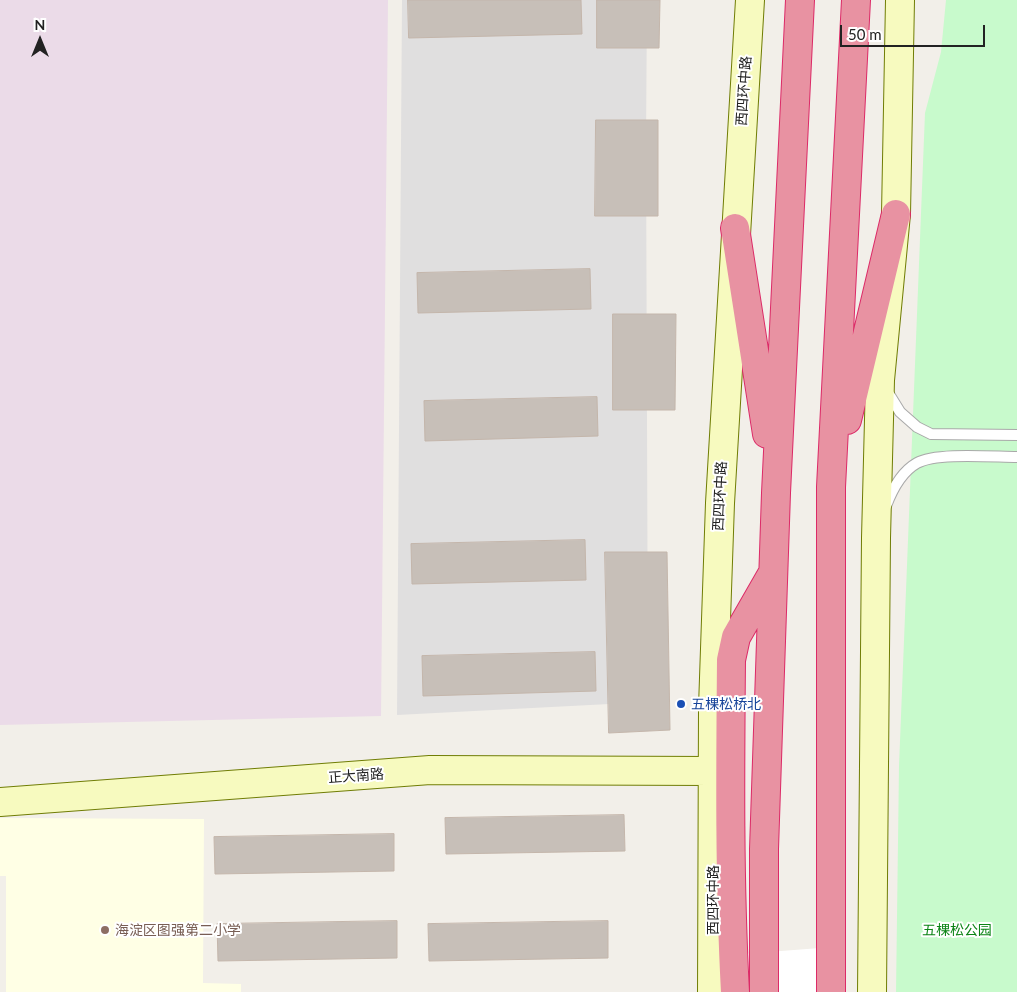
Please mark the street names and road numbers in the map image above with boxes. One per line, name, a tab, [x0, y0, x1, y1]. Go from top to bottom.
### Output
street label: 西四环中路	[733, 55, 755, 127]
street label: 西四环中路	[710, 461, 730, 531]
street label: 正大南路	[327, 766, 385, 786]
street label: 西四环中路	[705, 865, 721, 935]

